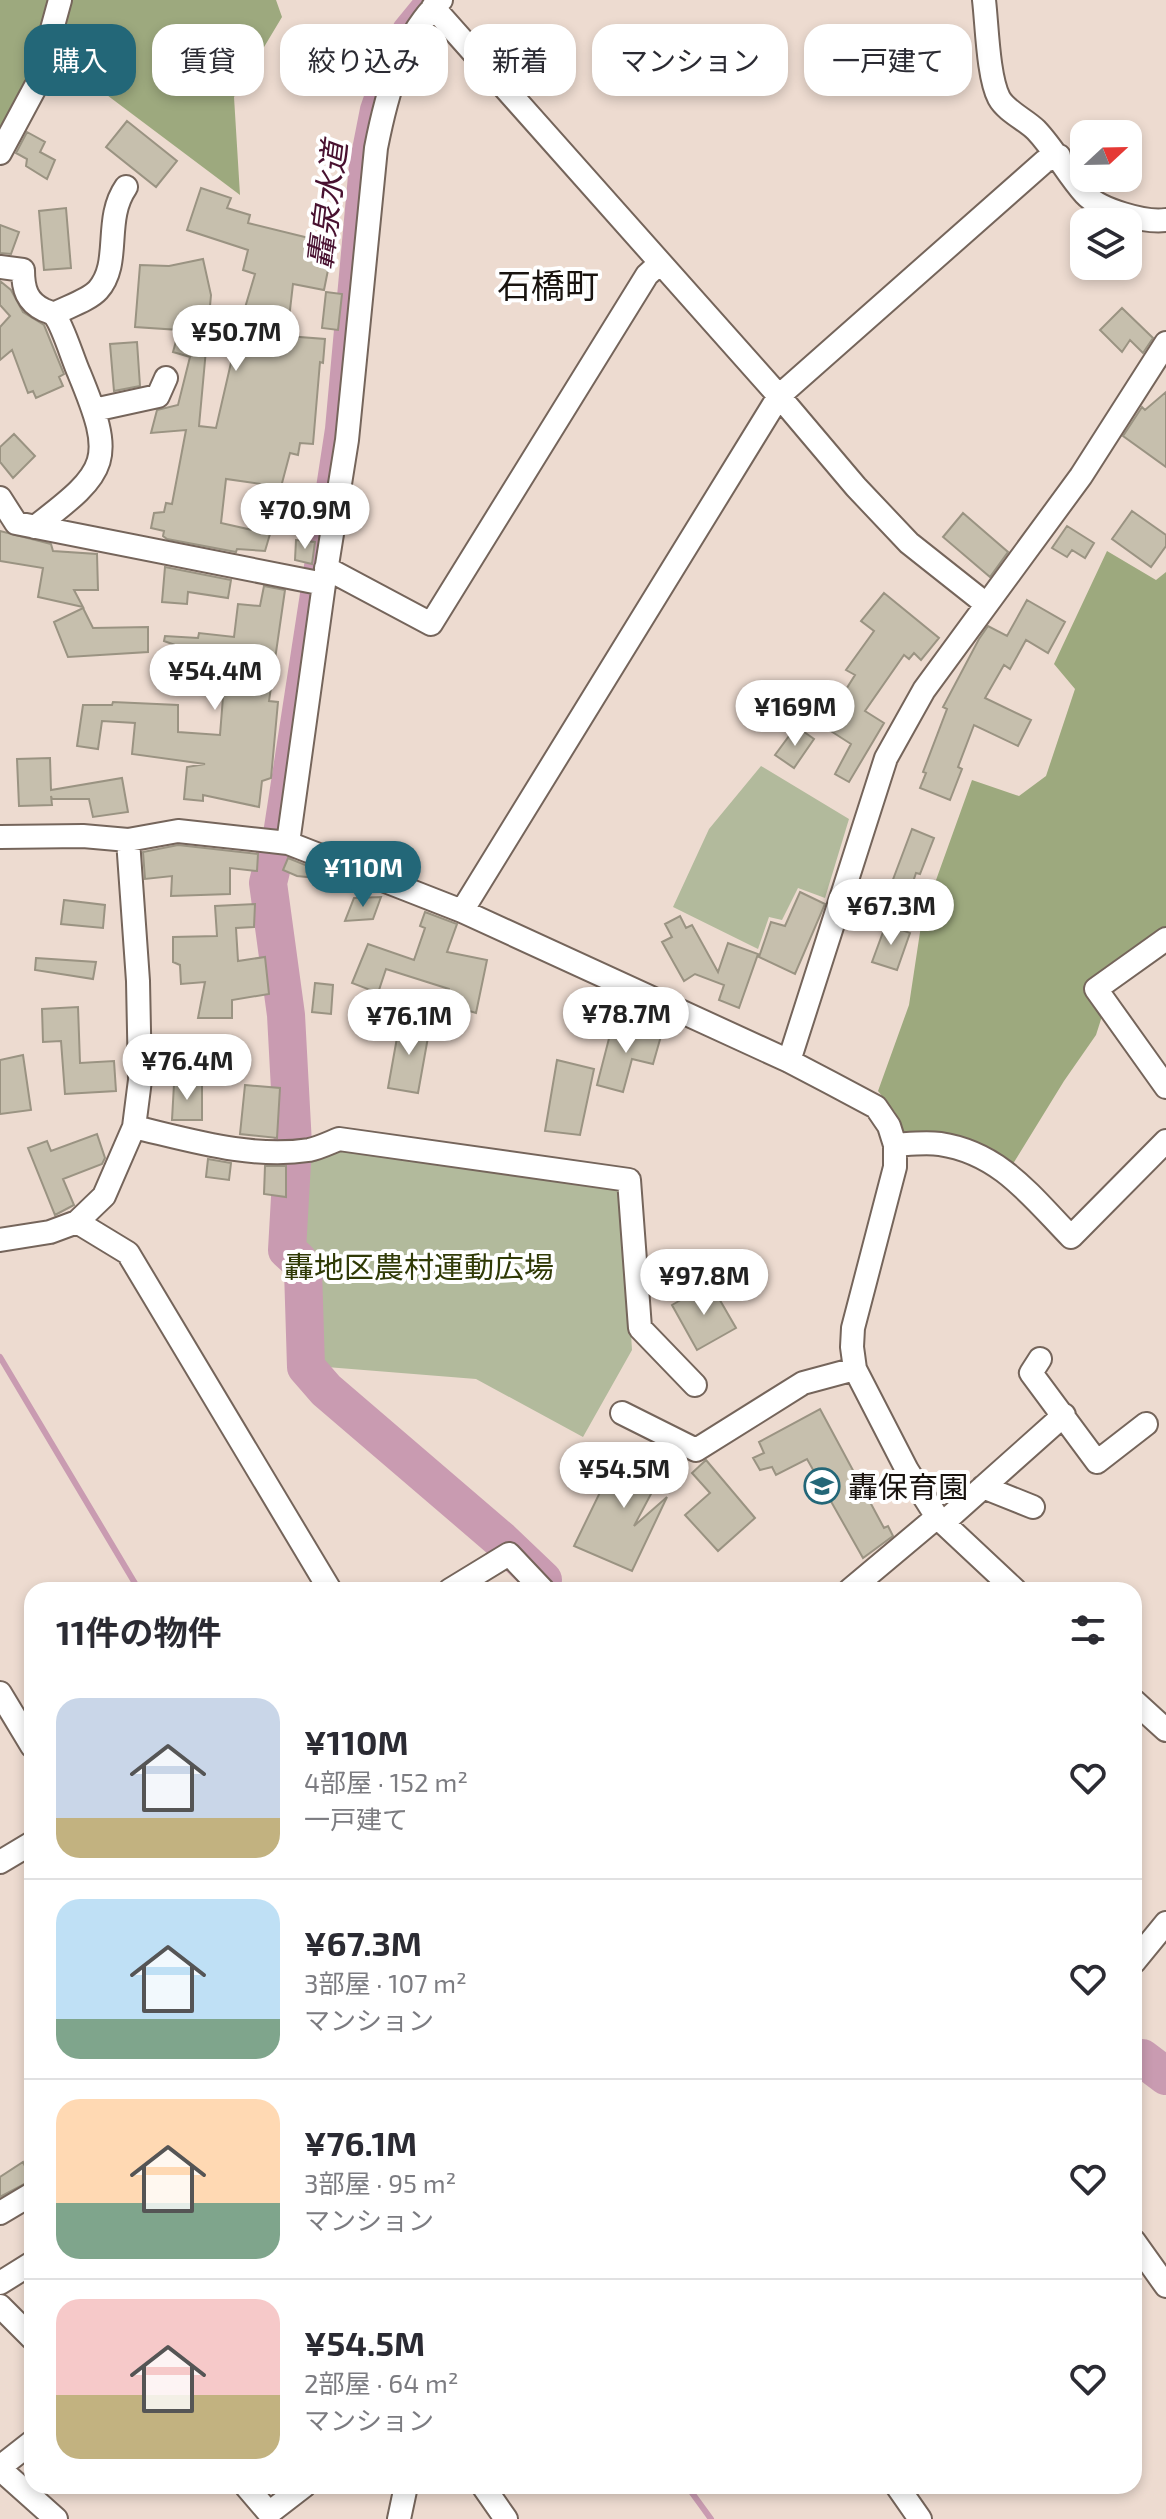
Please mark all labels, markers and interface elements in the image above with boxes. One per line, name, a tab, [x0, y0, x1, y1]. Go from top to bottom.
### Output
chip: 購入	[24, 24, 136, 96]
chip: 賃貸	[152, 24, 264, 96]
chip: 絞り込み	[280, 24, 448, 96]
chip: 新着	[464, 24, 576, 96]
chip: マンション	[592, 24, 788, 96]
chip: 一戸建て	[804, 24, 972, 96]
north arrow	[1070, 120, 1142, 192]
map controls	[1070, 120, 1142, 280]
water label: 轟泉水道	[299, 134, 353, 271]
button: layers	[1070, 208, 1142, 280]
district label: 石橋町	[497, 264, 599, 305]
pin: ¥50.7M	[171, 305, 301, 373]
text: ¥50.7M	[190, 315, 282, 346]
pin: ¥70.9M	[240, 483, 370, 551]
text: ¥70.9M	[259, 493, 351, 524]
pin: ¥54.4M	[150, 644, 280, 712]
text: ¥54.4M	[168, 654, 262, 685]
pin: ¥169M	[739, 680, 851, 748]
text: ¥169M	[754, 690, 836, 721]
pin: ¥110M	[307, 841, 419, 909]
text: ¥110M	[323, 851, 403, 882]
pin: ¥67.3M	[826, 879, 956, 947]
text: ¥67.3M	[846, 889, 936, 920]
pin: ¥78.7M	[561, 987, 691, 1055]
pin: ¥76.1M	[344, 989, 474, 1057]
text: ¥78.7M	[581, 997, 671, 1028]
text: ¥76.1M	[366, 999, 452, 1030]
pin: ¥76.4M	[122, 1034, 252, 1102]
text: ¥76.4M	[141, 1044, 233, 1075]
park label: 轟地区農村運動広場	[284, 1248, 554, 1284]
pin: ¥97.8M	[639, 1249, 769, 1317]
text: ¥97.8M	[658, 1259, 750, 1290]
pin: ¥54.5M	[559, 1442, 689, 1510]
text: ¥54.5M	[578, 1452, 670, 1483]
school or university icon: 轟保育園	[803, 1467, 841, 1505]
place label: 轟保育園	[848, 1468, 968, 1504]
icon: filters	[1066, 1608, 1110, 1652]
text: 11件の物件	[56, 1611, 221, 1652]
text: ¥110M	[304, 1721, 409, 1762]
icon: home	[120, 1730, 216, 1826]
icon: heart	[1066, 1756, 1110, 1800]
text: 4部屋 · 152 m²	[304, 1766, 468, 1797]
text: 一戸建て	[304, 1803, 408, 1834]
text: ¥67.3M	[304, 1922, 422, 1963]
icon: home	[120, 1931, 216, 2027]
icon: heart	[1066, 1957, 1110, 2001]
text: 3部屋 · 107 m²	[304, 1967, 467, 1998]
text: マンション	[304, 2004, 434, 2035]
text: ¥76.1M	[304, 2122, 417, 2163]
icon: home	[120, 2131, 216, 2227]
icon: heart	[1066, 2157, 1110, 2201]
text: 3部屋 · 95 m²	[304, 2167, 456, 2198]
text: マンション	[304, 2204, 434, 2235]
text: ¥54.5M	[304, 2322, 425, 2363]
icon: home	[120, 2331, 216, 2427]
icon: heart	[1066, 2357, 1110, 2401]
text: 2部屋 · 64 m²	[304, 2367, 459, 2398]
text: マンション	[304, 2404, 434, 2435]

